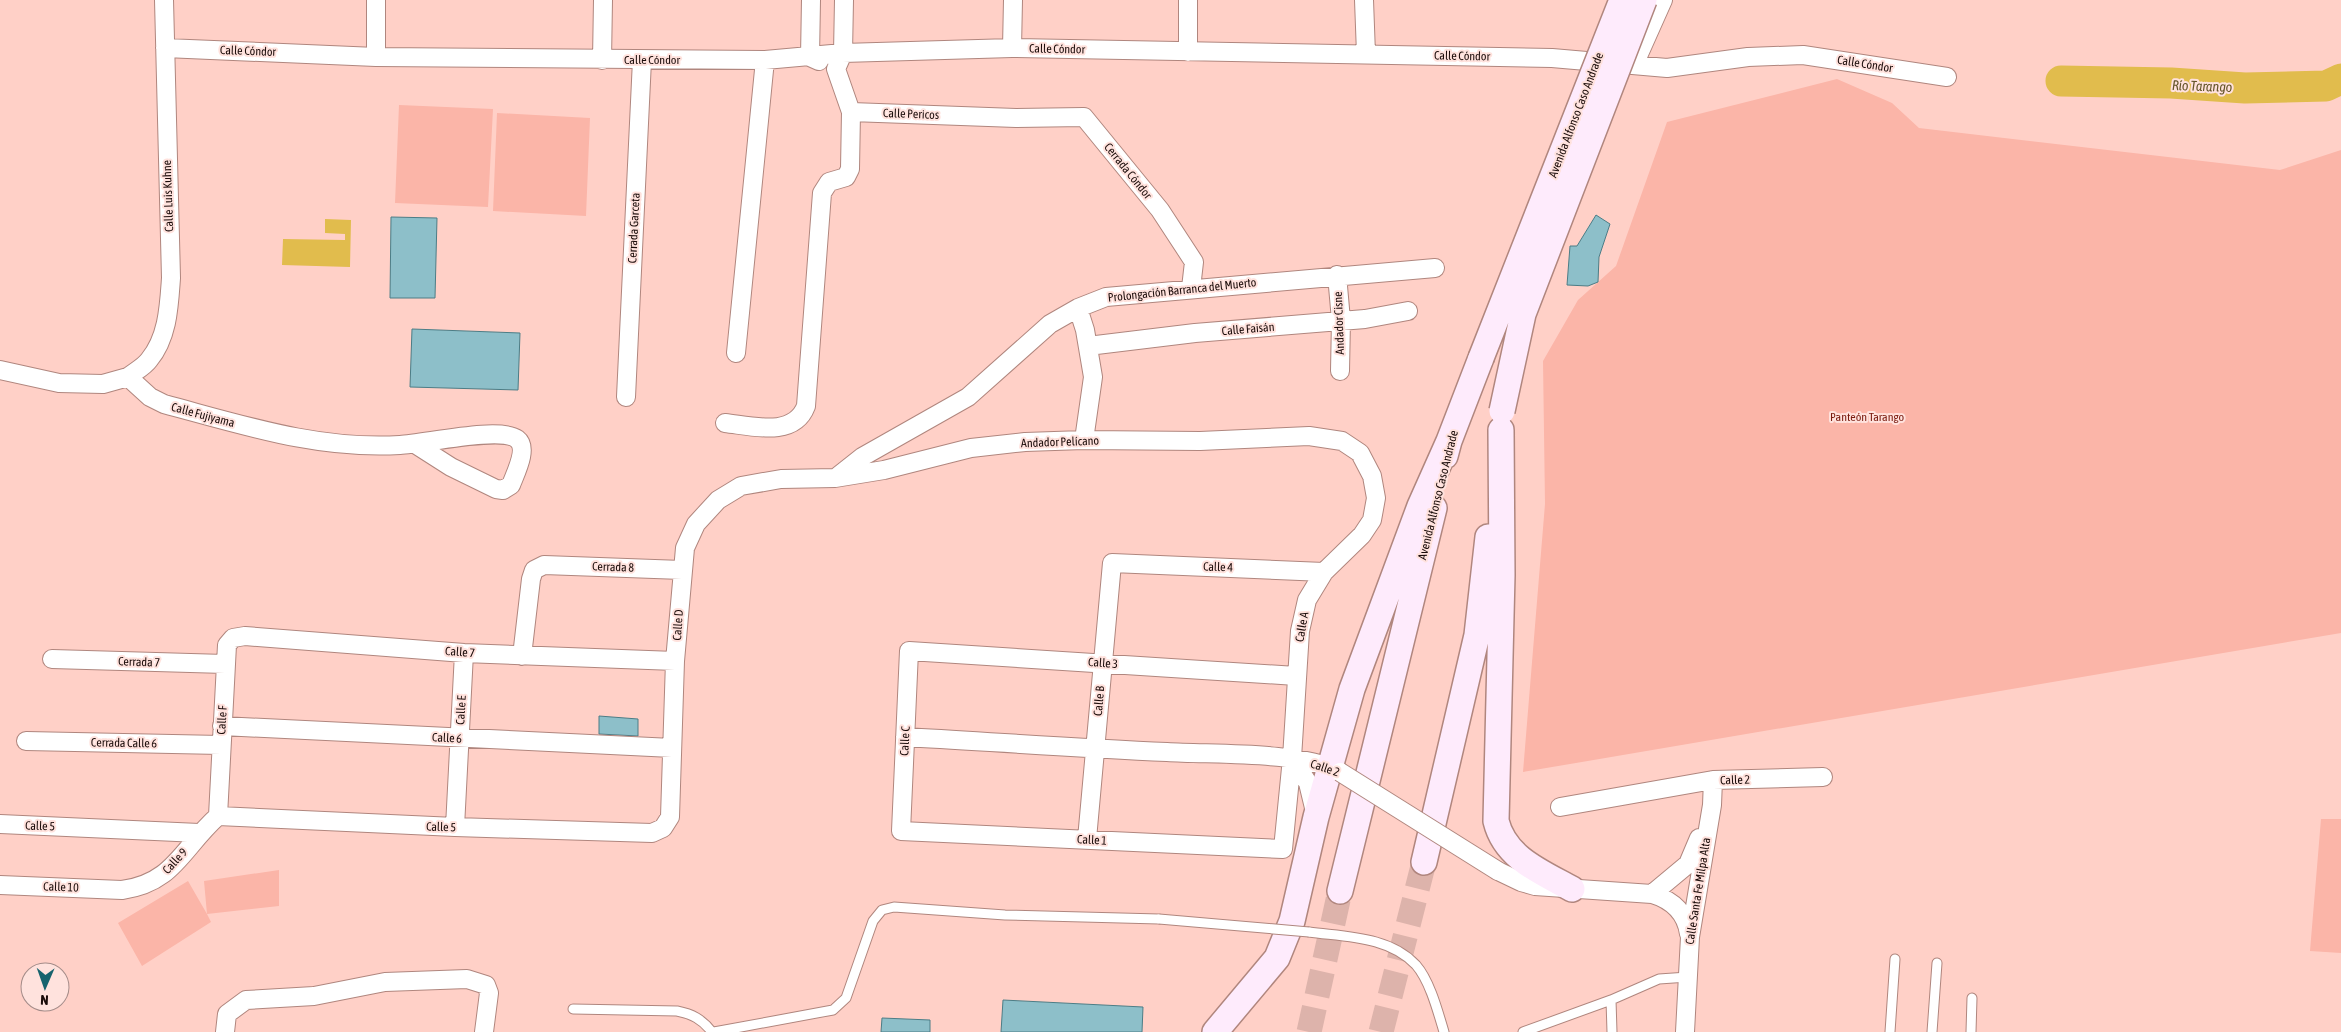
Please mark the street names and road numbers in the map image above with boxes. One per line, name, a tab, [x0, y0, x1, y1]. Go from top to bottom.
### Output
street label: Calle Cóndor	[1029, 42, 1086, 56]
street label: Calle Cóndor	[220, 43, 277, 59]
street label: Calle Cóndor	[1434, 49, 1491, 63]
street label: Avenida Alfonso Caso Andrade	[1546, 50, 1606, 180]
street label: Calle Cóndor	[624, 53, 680, 67]
street label: Calle Cóndor	[1836, 53, 1894, 75]
street label: Calle Pericos	[883, 106, 939, 122]
street label: Cerrada Cóndor	[1101, 140, 1155, 202]
street label: Calle Luis Kuhne	[160, 160, 176, 232]
street label: Cerrada Garceta	[625, 192, 643, 264]
street label: Prolongación Barranca del Muerto	[1107, 275, 1257, 305]
street label: Andador Cisne	[1331, 291, 1347, 355]
street label: Calle Faisán	[1221, 320, 1275, 338]
street label: Calle Fujiyama	[170, 400, 236, 430]
street label: Avenida Alfonso Caso Andrade	[1415, 429, 1461, 561]
street label: Andador Pelícano	[1021, 434, 1100, 450]
street label: Cerrada 8	[592, 559, 634, 575]
street label: Calle 4	[1203, 559, 1234, 575]
street label: Calle D	[670, 609, 686, 641]
street label: Calle A	[1292, 611, 1312, 643]
street label: Calle 7	[445, 644, 476, 660]
street label: Cerrada 7	[118, 654, 160, 670]
street label: Calle 3	[1088, 655, 1118, 671]
street label: Calle B	[1091, 685, 1107, 717]
street label: Calle E	[453, 695, 469, 725]
street label: Calle F	[214, 705, 230, 735]
street label: Calle C	[897, 725, 913, 756]
street label: Calle 6	[432, 730, 463, 746]
street label: Cerrada Calle 6	[91, 735, 158, 751]
street label: Calle 2	[1309, 757, 1341, 779]
street label: Calle 2	[1720, 772, 1750, 788]
street label: Calle 5	[25, 818, 55, 834]
street label: Calle 5	[426, 819, 456, 835]
street label: Calle 1	[1077, 832, 1108, 848]
street label: Calle Santa Fe Milpa Alta	[1683, 837, 1713, 945]
street label: Calle 9	[160, 845, 191, 877]
street label: Calle 10	[43, 879, 79, 895]

